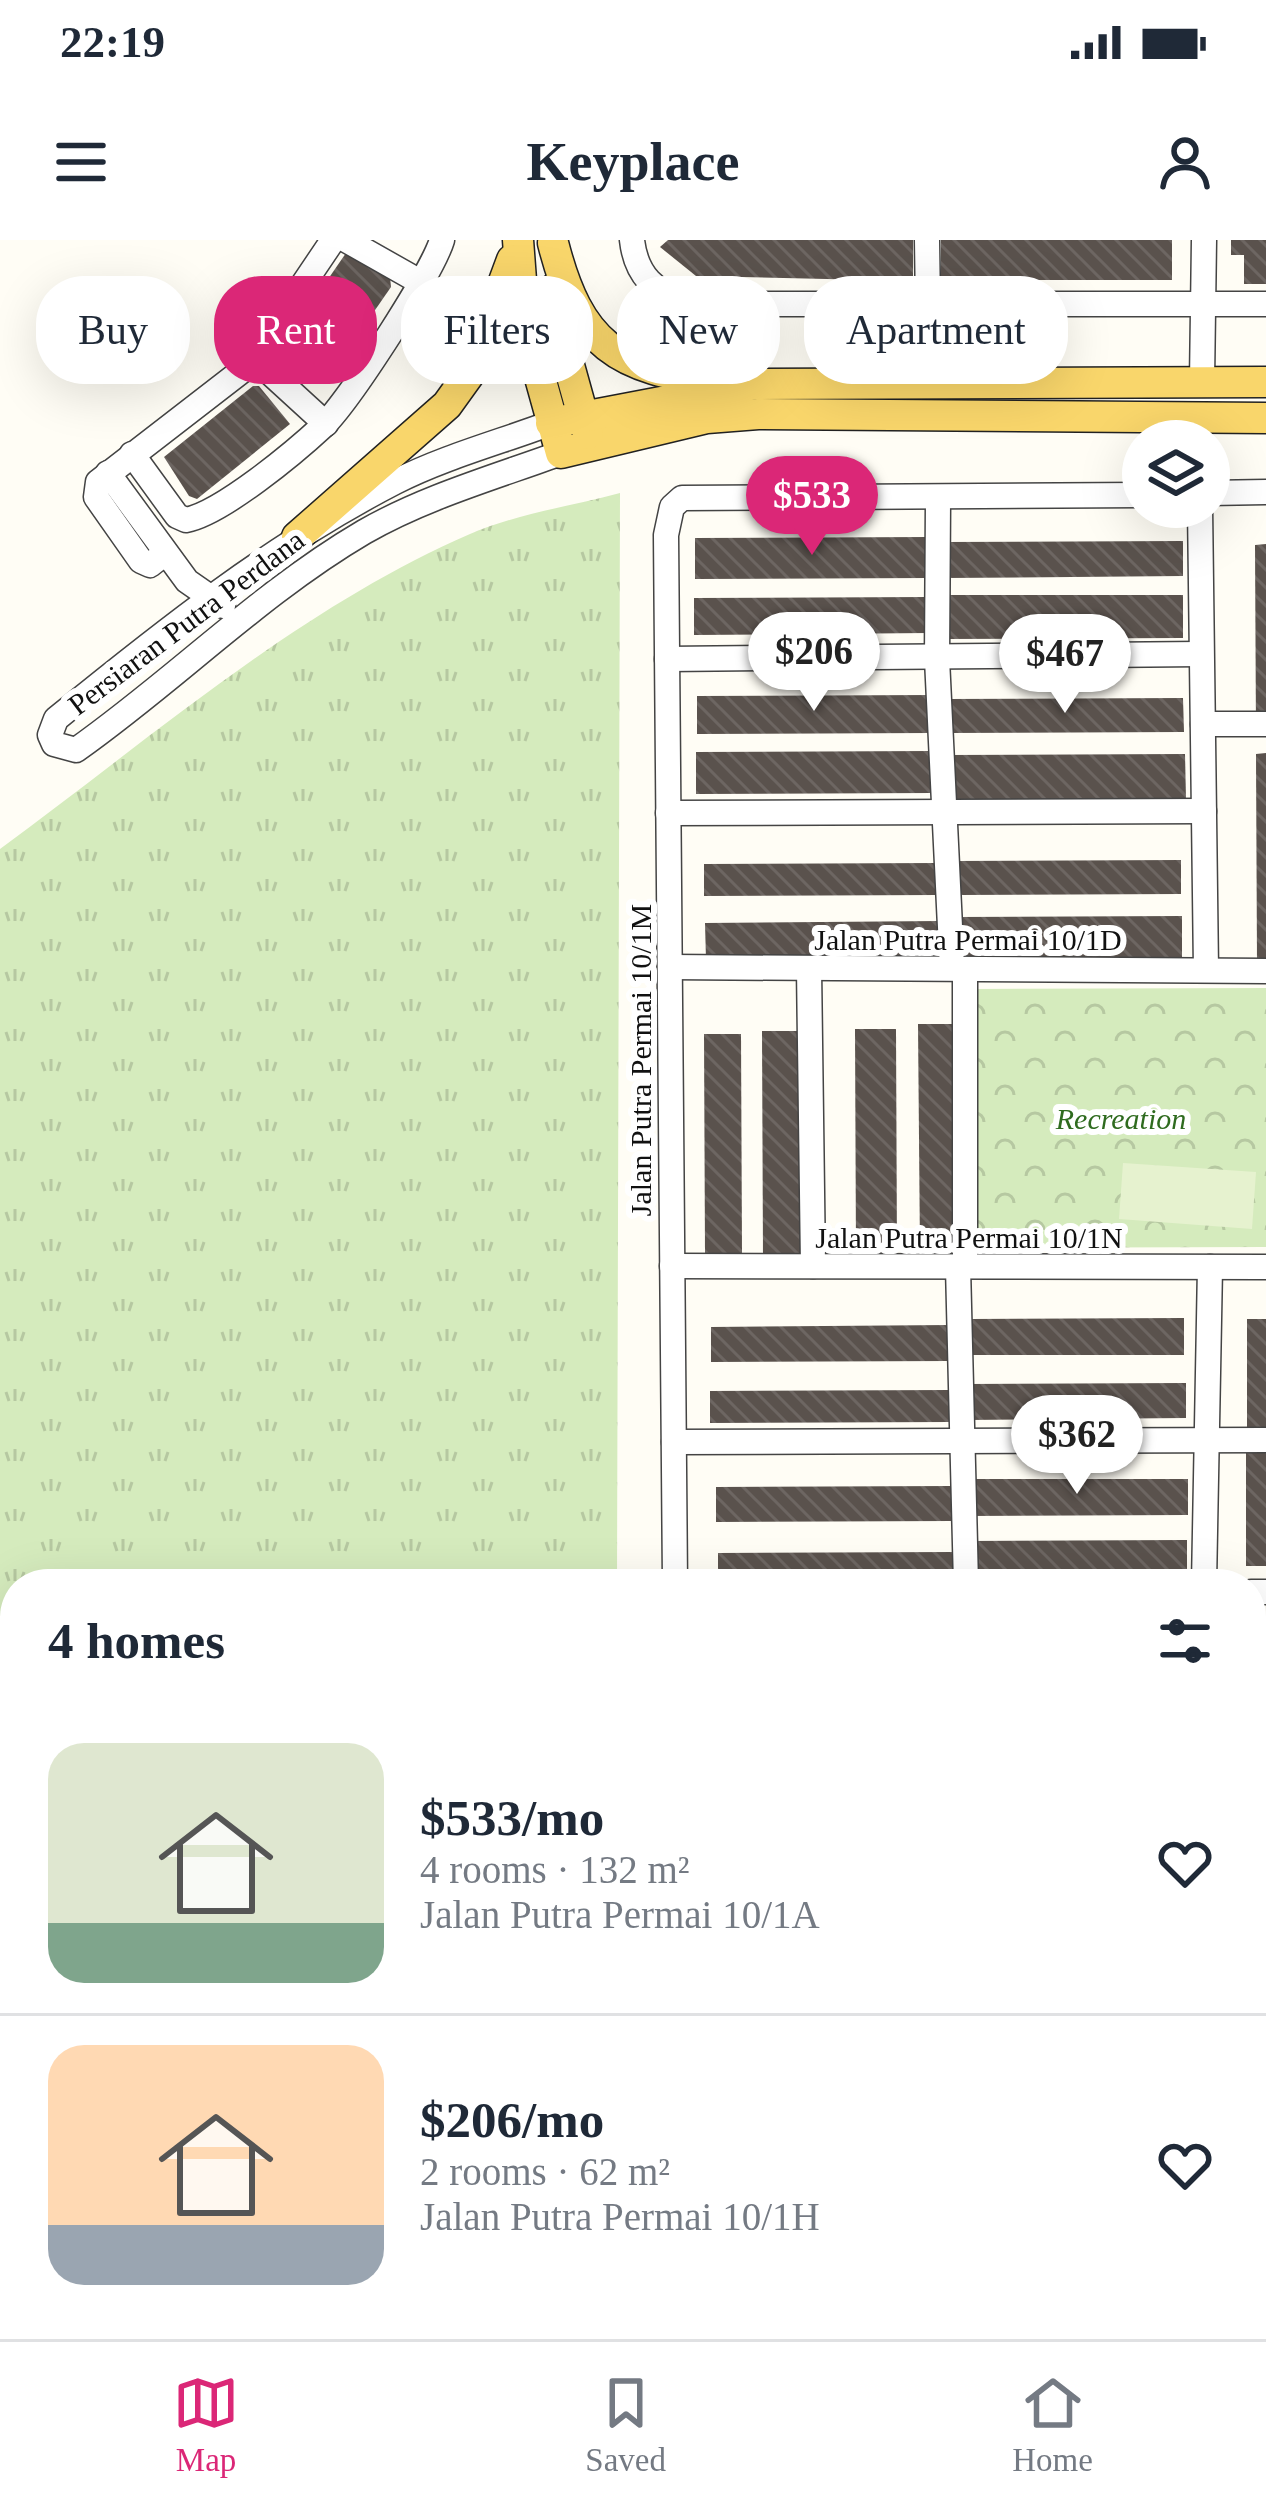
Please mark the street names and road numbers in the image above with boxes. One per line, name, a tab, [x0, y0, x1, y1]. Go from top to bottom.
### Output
street label: Persiaran Putra Perdana	[62, 523, 310, 721]
street label: Jalan Putra Permai 10/1M	[624, 904, 657, 1216]
street label: Jalan Putra Permai 10/1D	[814, 923, 1122, 956]
street label: Jalan Putra Permai 10/1N	[815, 1221, 1123, 1254]

